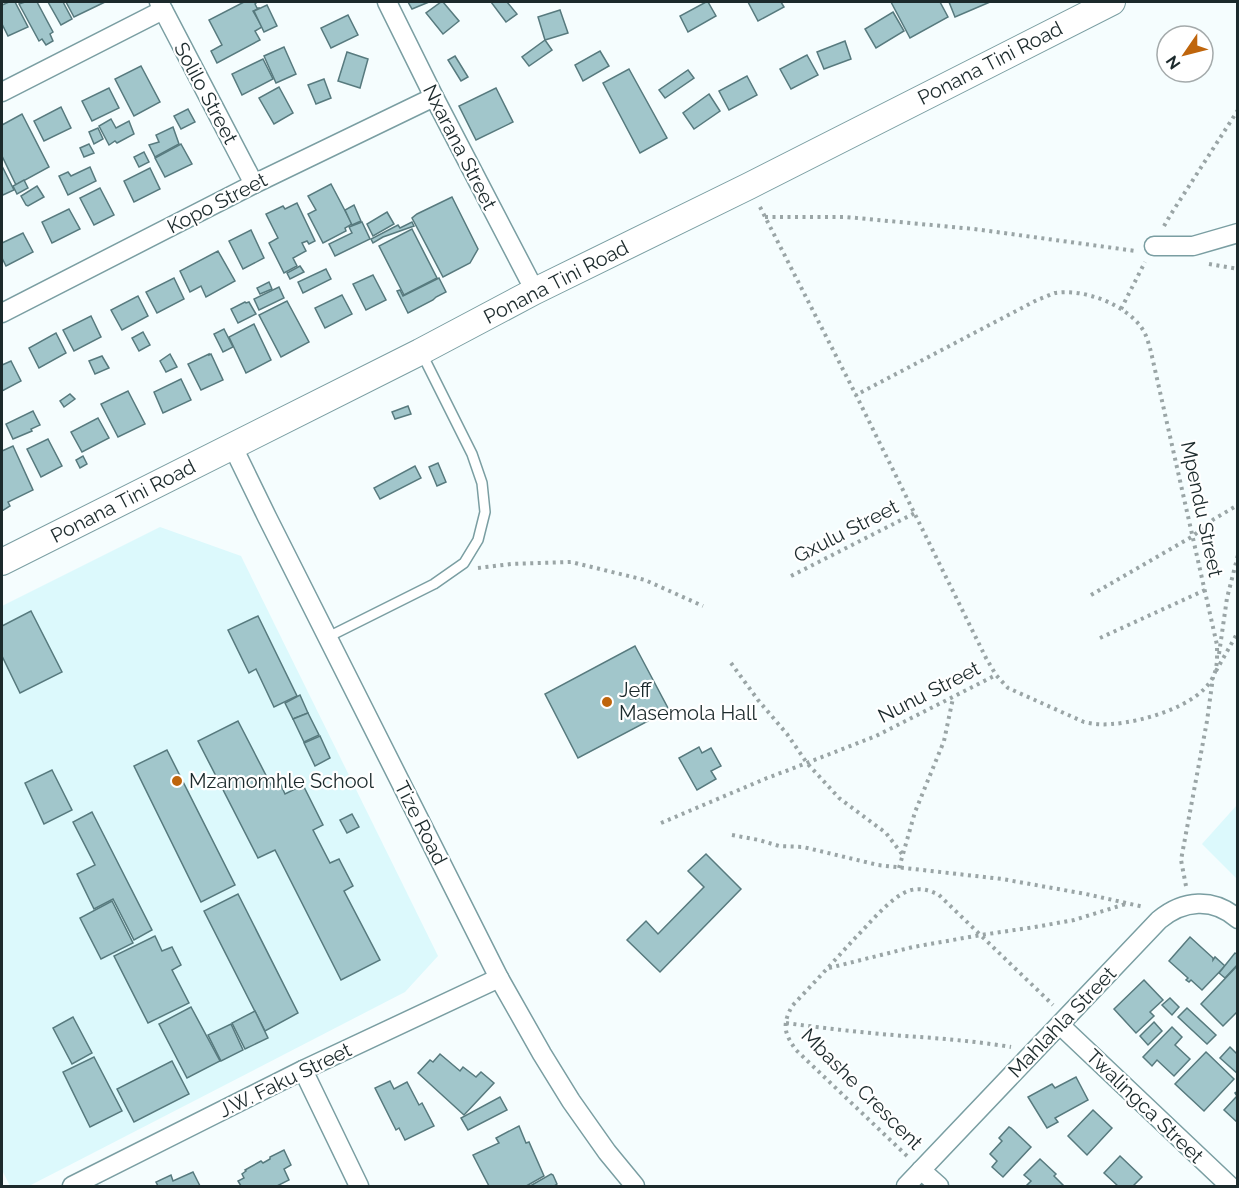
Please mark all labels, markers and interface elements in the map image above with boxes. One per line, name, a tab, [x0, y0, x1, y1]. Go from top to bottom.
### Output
street label: Ponana Tini Road	[914, 16, 1066, 110]
north arrow	[1155, 24, 1215, 84]
street label: Solilo Street	[169, 38, 243, 148]
text: N	[1162, 52, 1184, 73]
street label: Nxarana Street	[418, 80, 502, 214]
street label: Kopo Street	[163, 167, 271, 238]
street label: Ponana Tini Road	[480, 235, 632, 329]
street label: Mpendu Street	[1176, 439, 1228, 579]
street label: Ponana Tini Road	[47, 454, 199, 548]
street label: Gxulu Street	[790, 494, 903, 568]
street label: Nunu Street	[874, 656, 984, 728]
place label: Jeff Masemola Hall	[619, 678, 757, 725]
marker: Jeff Masemola Hall	[600, 695, 614, 709]
place label: Mzamomhle School	[189, 769, 374, 793]
marker: Mzamomhle School	[170, 774, 184, 788]
street label: Tize Road	[390, 777, 452, 869]
street label: Mahlahla Street	[1003, 961, 1121, 1082]
street label: Mbashe Crescent	[796, 1023, 928, 1155]
street label: J.W. Faku Street	[215, 1037, 355, 1122]
street label: Twalingca Street	[1081, 1044, 1209, 1168]

